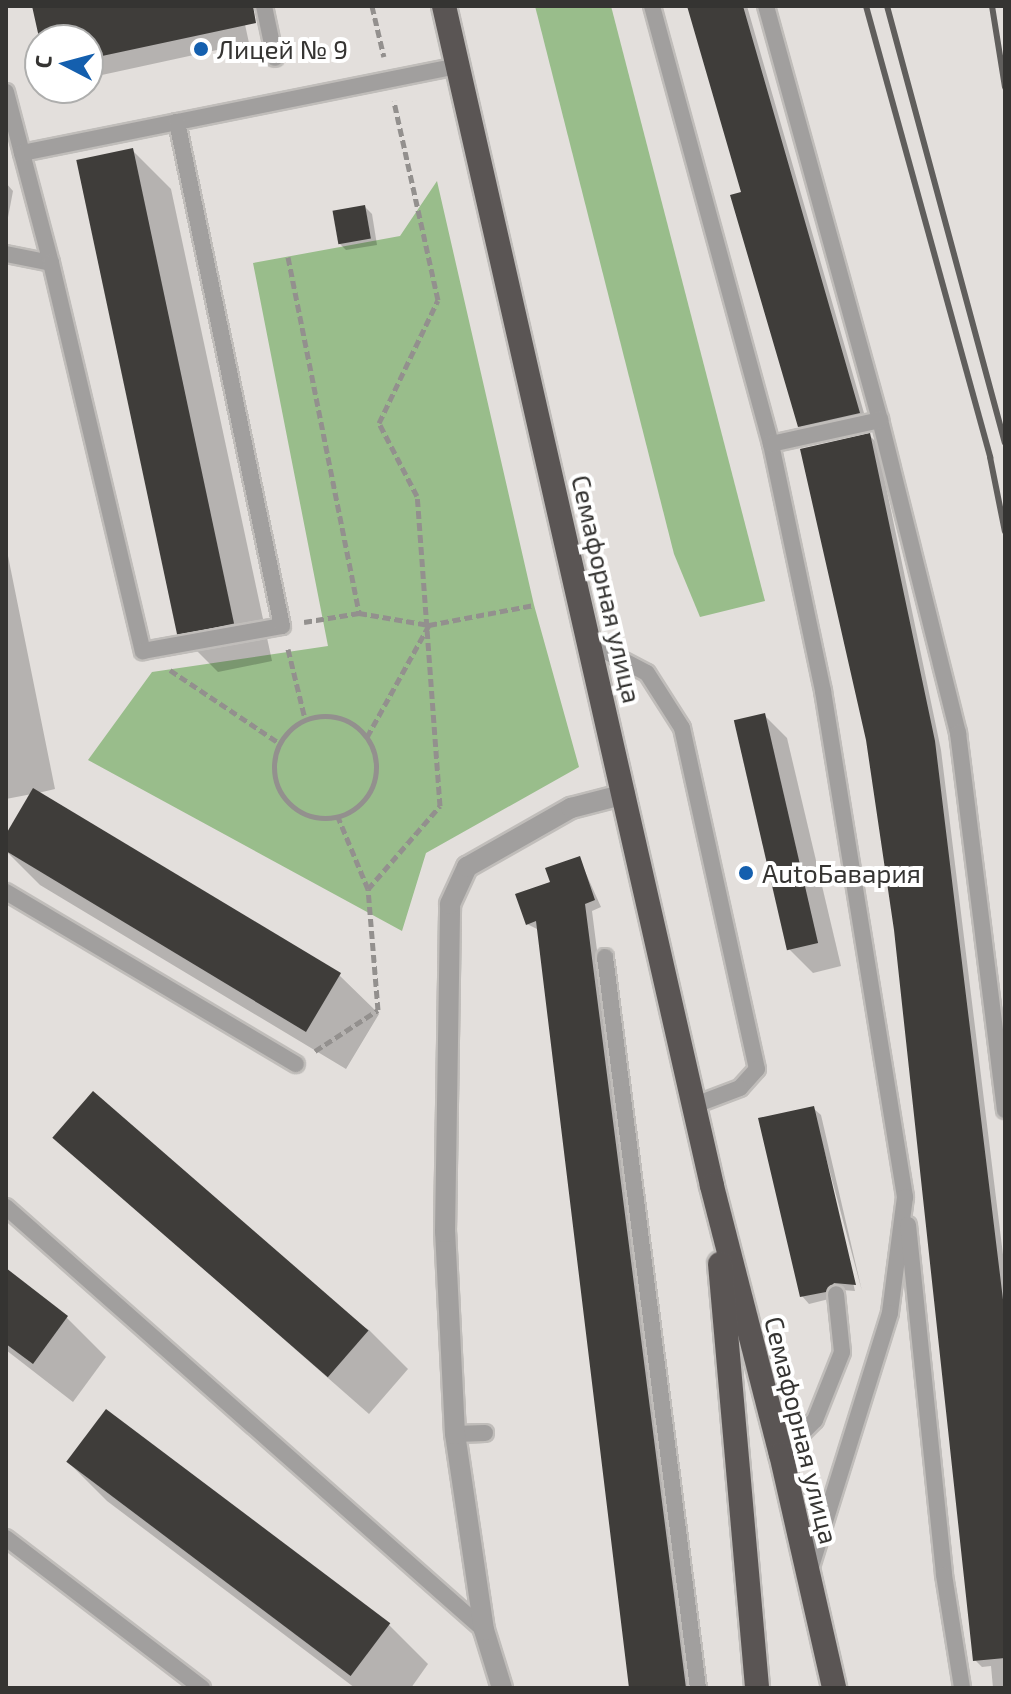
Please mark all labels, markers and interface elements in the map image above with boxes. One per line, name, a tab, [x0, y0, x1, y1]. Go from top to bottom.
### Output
north arrow	[24, 24, 104, 104]
place label: Лицей № 9	[217, 33, 348, 65]
marker: Лицей № 9	[192, 40, 210, 58]
text: С	[29, 54, 56, 69]
street label: Семафорная улица	[566, 472, 648, 706]
place label: AutoБавария	[762, 857, 921, 889]
marker: AutoБавария	[737, 864, 755, 882]
street label: Семафорная улица	[759, 1313, 845, 1547]

